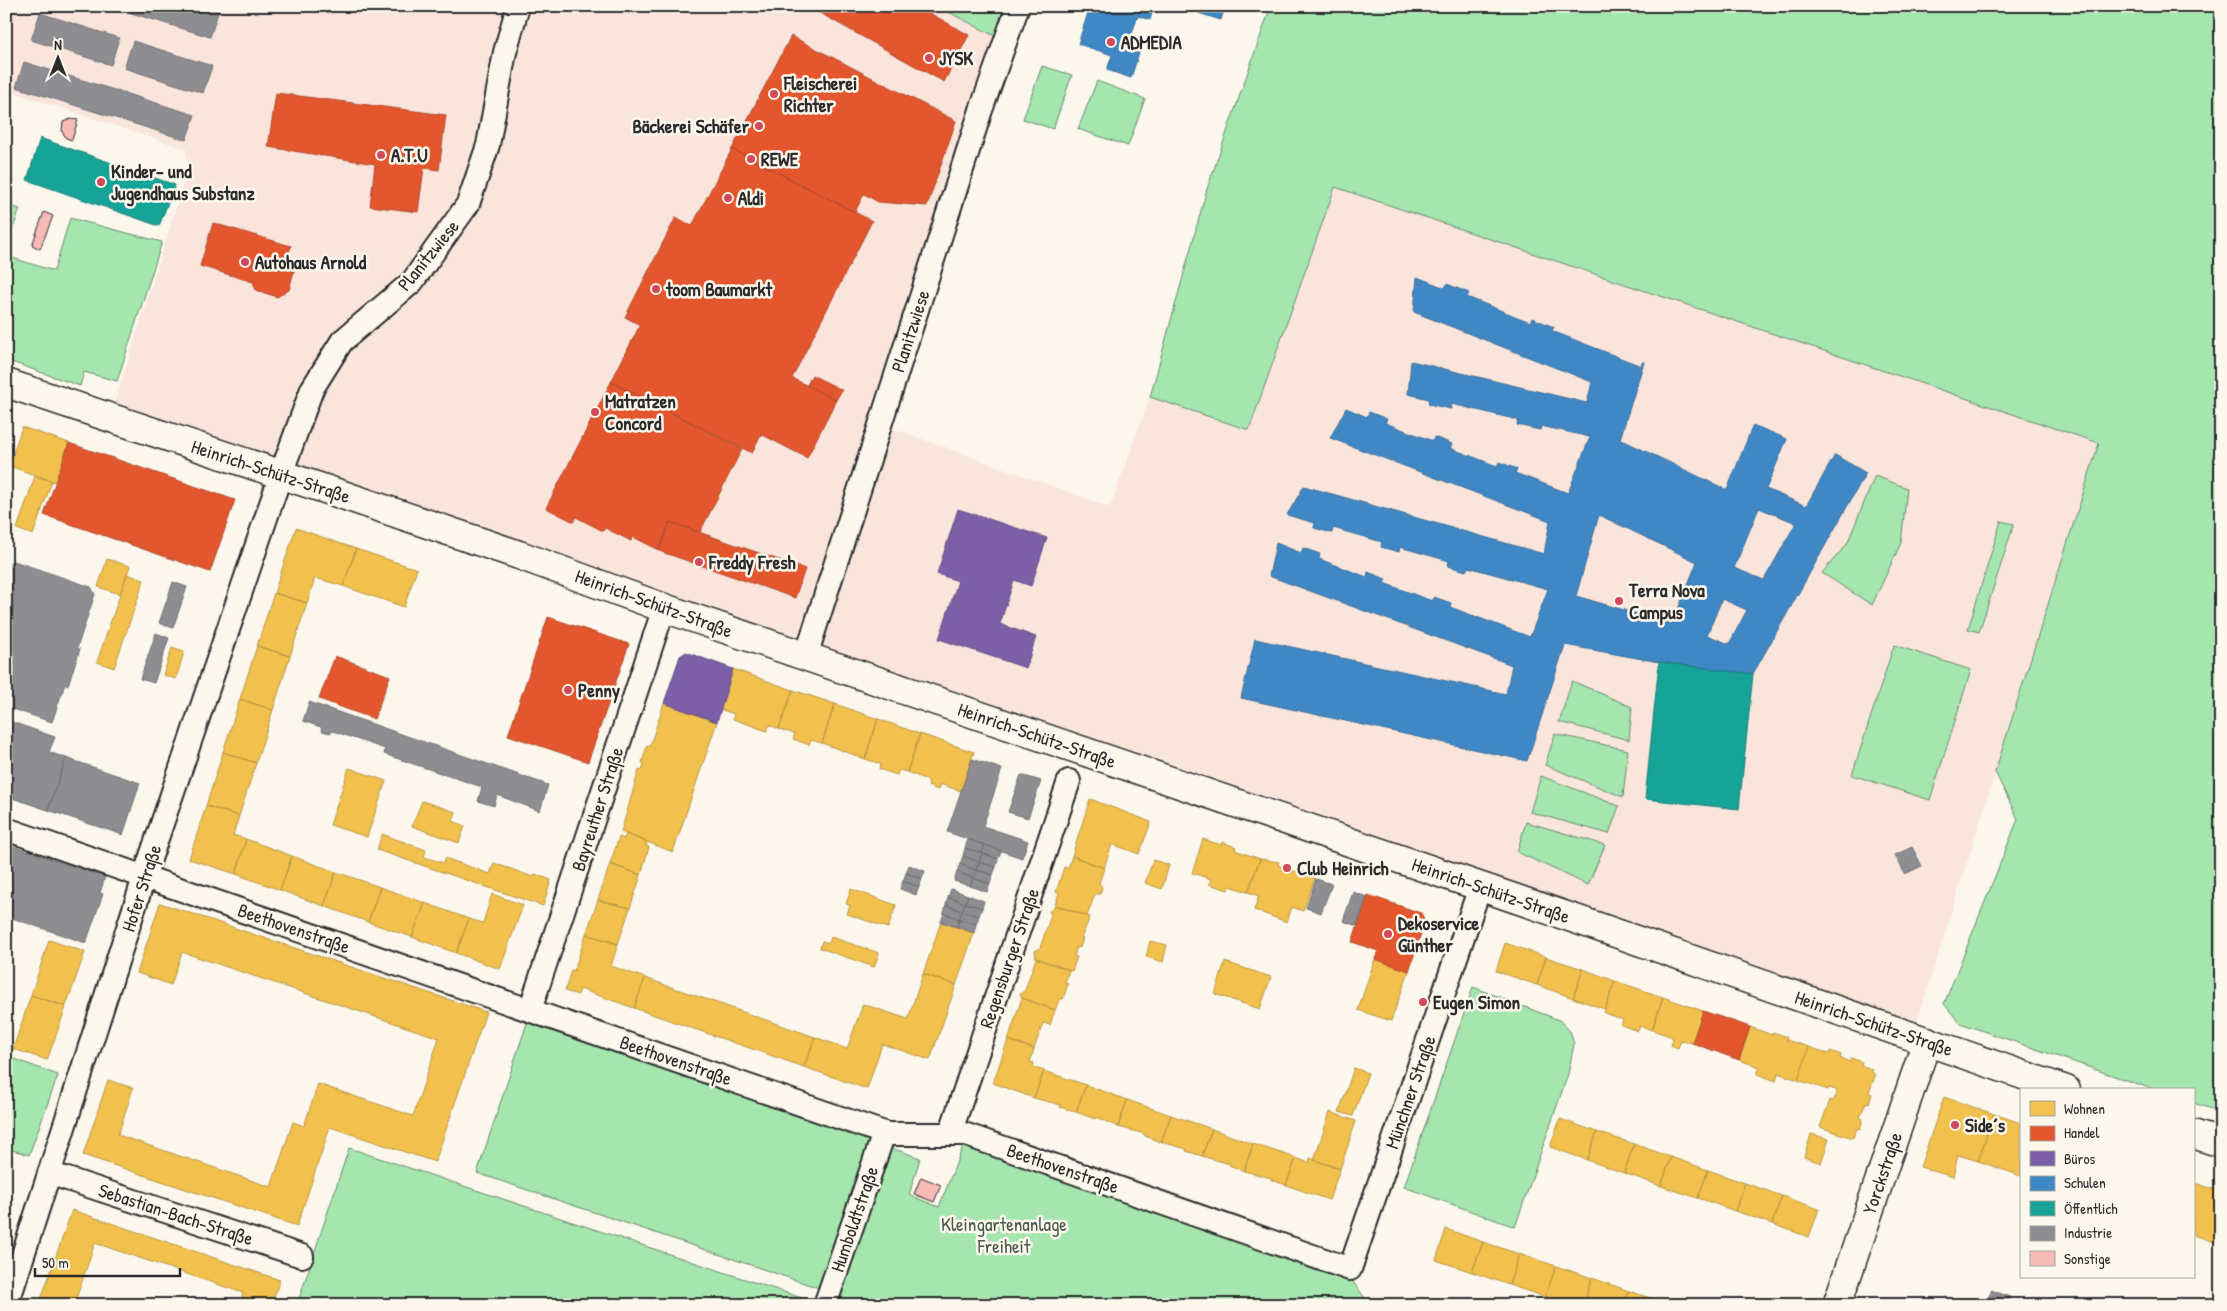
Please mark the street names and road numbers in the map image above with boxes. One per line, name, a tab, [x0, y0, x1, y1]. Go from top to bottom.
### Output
street label: Planitzwiese	[391, 214, 465, 296]
street label: Planitzwiese	[885, 286, 936, 375]
street label: Heinrich-Schütz-Straße	[188, 433, 354, 509]
street label: Heinrich-Schütz-Straße	[572, 562, 737, 644]
street label: Heinrich-Schütz-Straße	[954, 696, 1120, 774]
street label: Bayreuther Straße	[565, 743, 629, 874]
street label: Hofer Straße	[115, 841, 167, 935]
street label: Heinrich-Schütz-Straße	[1408, 851, 1574, 929]
street label: Regensburger Straße	[973, 884, 1045, 1031]
street label: Beethovenstraße	[234, 897, 354, 959]
street label: Heinrich-Schütz-Straße	[1791, 984, 1957, 1062]
street label: Beethovenstraße	[616, 1029, 736, 1091]
street label: Münchner Straße	[1378, 1031, 1442, 1152]
street label: Yorckstraße	[1856, 1128, 1908, 1217]
street label: Beethovenstraße	[1003, 1137, 1123, 1199]
street label: Humboldtstraße	[824, 1162, 884, 1275]
street label: Sebastian-Bach-Straße	[95, 1177, 257, 1251]

